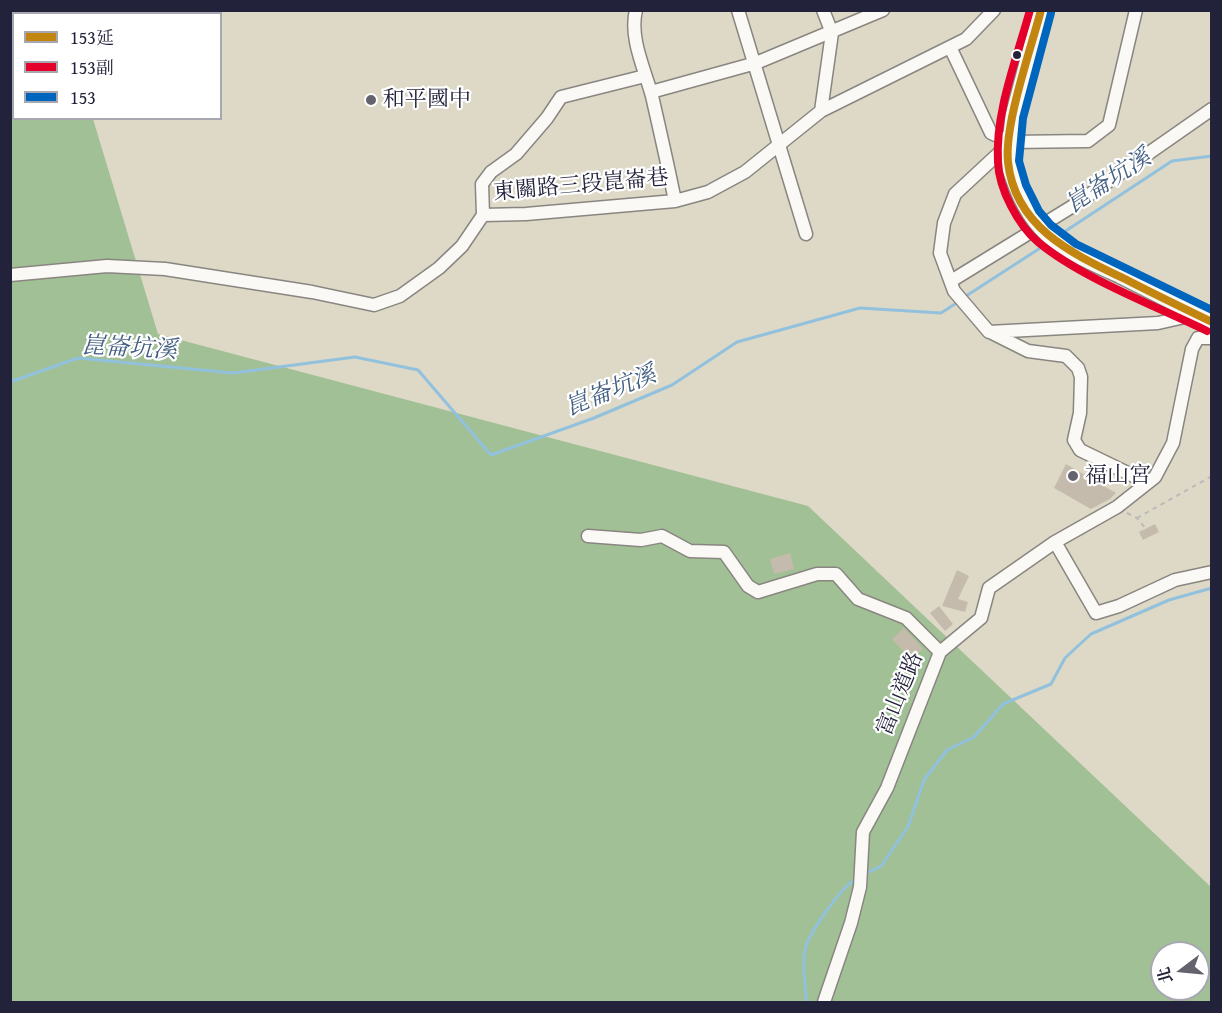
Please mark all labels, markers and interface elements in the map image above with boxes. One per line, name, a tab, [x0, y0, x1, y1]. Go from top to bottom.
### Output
legend	[12, 12, 222, 120]
text: 153延	[70, 24, 114, 51]
unlabelled marker	[1011, 49, 1023, 61]
text: 153副	[70, 54, 114, 81]
text: 153	[70, 84, 96, 111]
place label: 和平國中	[383, 87, 471, 113]
marker: 和平國中	[364, 93, 378, 107]
water label: 崑崙坑溪	[1061, 144, 1157, 220]
street label: 東關路三段崑崙巷	[492, 165, 670, 207]
water label: 崑崙坑溪	[80, 332, 178, 366]
water label: 崑崙坑溪	[561, 361, 661, 423]
place label: 福山宮	[1085, 463, 1151, 489]
marker: 福山宮	[1066, 469, 1080, 483]
street label: 富山道路	[872, 648, 930, 740]
north arrow	[1150, 941, 1210, 1001]
text: 北	[1151, 964, 1178, 986]

